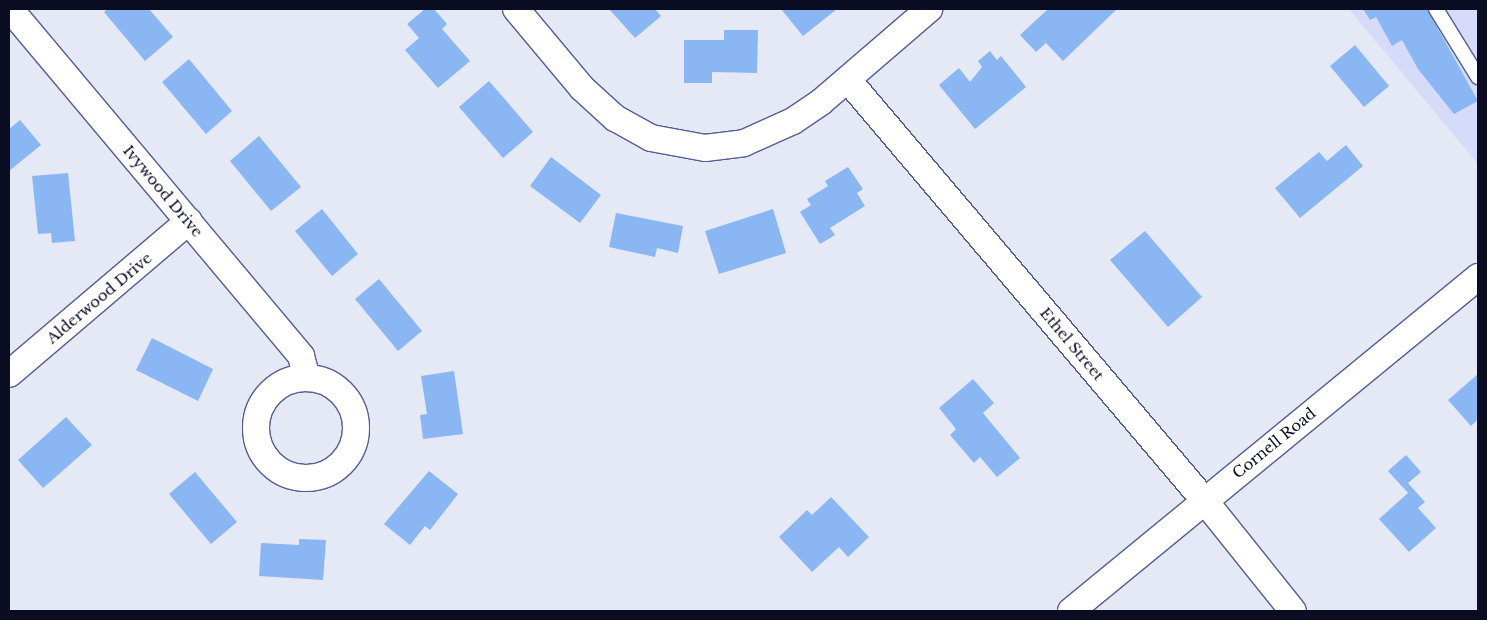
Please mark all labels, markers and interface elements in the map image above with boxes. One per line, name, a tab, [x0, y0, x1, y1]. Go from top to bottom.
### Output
street label: Ivywood Drive	[119, 142, 207, 240]
street label: Alderwood Drive	[43, 249, 155, 347]
street label: Ethel Street	[1036, 304, 1108, 384]
street label: Cornell Road	[1229, 404, 1319, 482]

